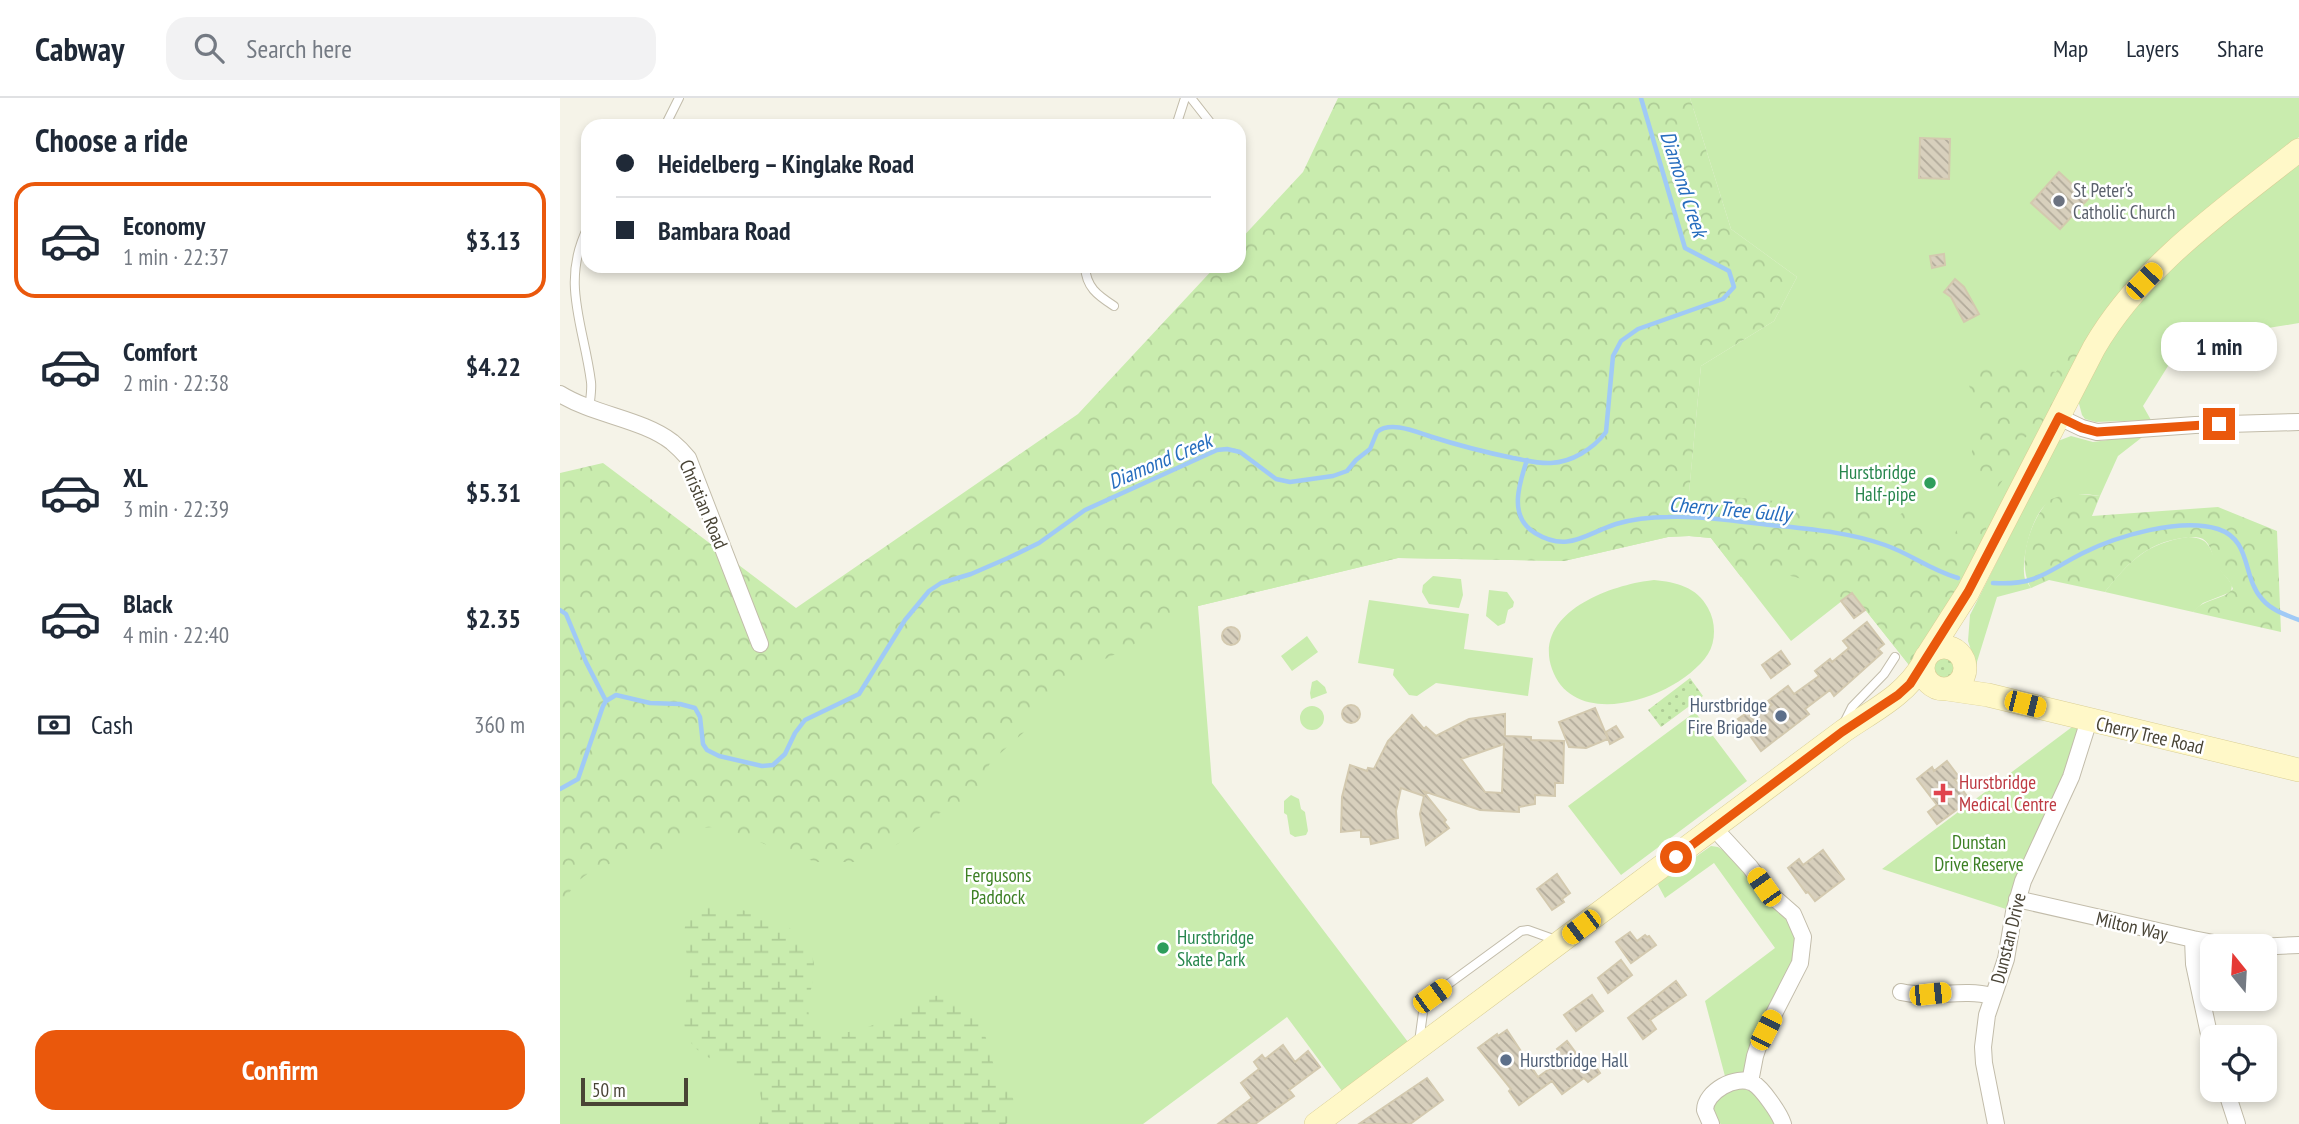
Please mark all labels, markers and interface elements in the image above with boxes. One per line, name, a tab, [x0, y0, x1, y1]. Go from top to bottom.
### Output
search box	[166, 17, 656, 80]
text: Cabway	[35, 27, 124, 70]
icon: search	[190, 29, 228, 67]
text: Search here	[246, 32, 352, 65]
text: Map	[2053, 33, 2088, 64]
text: Layers	[2126, 33, 2179, 64]
text: Share	[2217, 33, 2264, 64]
text: Choose a ride	[35, 119, 188, 161]
water label: Diamond Creek	[1654, 128, 1715, 243]
text: Heidelberg – Kinglake Road	[658, 147, 914, 180]
place label: St Peter's Catholic Church	[2073, 178, 2175, 224]
marker: St Peter's Catholic Church	[2051, 193, 2067, 209]
icon: car	[39, 209, 102, 272]
text: Economy	[123, 209, 205, 242]
text: Bambara Road	[658, 214, 791, 247]
text: $3.13	[466, 224, 521, 257]
text: 1 min · 22:37	[123, 242, 229, 271]
car	[2122, 259, 2167, 303]
callout: 1 min	[2161, 322, 2277, 372]
text: 1 min	[2196, 332, 2242, 361]
icon: car	[39, 335, 102, 398]
text: Comfort	[123, 335, 197, 368]
text: $4.22	[466, 350, 521, 383]
text: 2 min · 22:38	[123, 368, 229, 397]
route end	[2203, 408, 2235, 440]
water label: Diamond Creek	[1104, 426, 1218, 495]
street label: Christian Road	[674, 456, 734, 552]
place label: Hurstbridge Half-pipe	[1839, 460, 1916, 506]
icon: car	[39, 461, 102, 524]
text: XL	[123, 461, 148, 494]
marker: Hurstbridge Half-pipe	[1922, 475, 1938, 491]
text: $5.31	[466, 476, 521, 509]
water label: Cherry Tree Gully	[1668, 490, 1795, 528]
text: 3 min · 22:39	[123, 494, 229, 523]
icon: car	[39, 587, 102, 650]
text: Black	[123, 587, 173, 620]
text: $2.35	[466, 602, 521, 635]
text: 4 min · 22:40	[123, 620, 229, 649]
car	[2003, 689, 2048, 719]
place label: Hurstbridge Fire Brigade	[1688, 693, 1767, 739]
icon: cash	[35, 706, 73, 744]
text: Cash	[91, 708, 133, 741]
marker: Hurstbridge Fire Brigade	[1773, 708, 1789, 724]
text: 360 m	[474, 710, 525, 739]
street label: Cherry Tree Road	[2094, 711, 2206, 759]
place label: Hurstbridge Medical Centre	[1959, 770, 2057, 816]
marker: Hurstbridge Medical Centre	[1933, 783, 1953, 803]
park label: Dunstan Drive Reserve	[1934, 830, 2024, 876]
route start	[1660, 841, 1692, 873]
park label: Fergusons Paddock	[965, 863, 1031, 909]
car	[1744, 864, 1785, 910]
street label: Dunstan Drive	[1985, 890, 2031, 986]
car	[1558, 906, 1605, 948]
street label: Milton Way	[2094, 906, 2171, 946]
place label: Hurstbridge Skate Park	[1177, 925, 1254, 971]
north arrow	[2200, 934, 2277, 1012]
map controls	[2200, 934, 2277, 1102]
marker: Hurstbridge Skate Park	[1155, 940, 1171, 956]
car	[1409, 975, 1456, 1017]
car	[1909, 981, 1952, 1007]
car	[1748, 1007, 1785, 1053]
button: locate	[2200, 1025, 2277, 1102]
button: Confirm	[35, 1030, 525, 1110]
place label: Hurstbridge Hall	[1520, 1048, 1628, 1072]
marker: Hurstbridge Hall	[1498, 1052, 1514, 1068]
scale bar	[581, 1075, 688, 1107]
text: 50 m	[592, 1078, 626, 1102]

